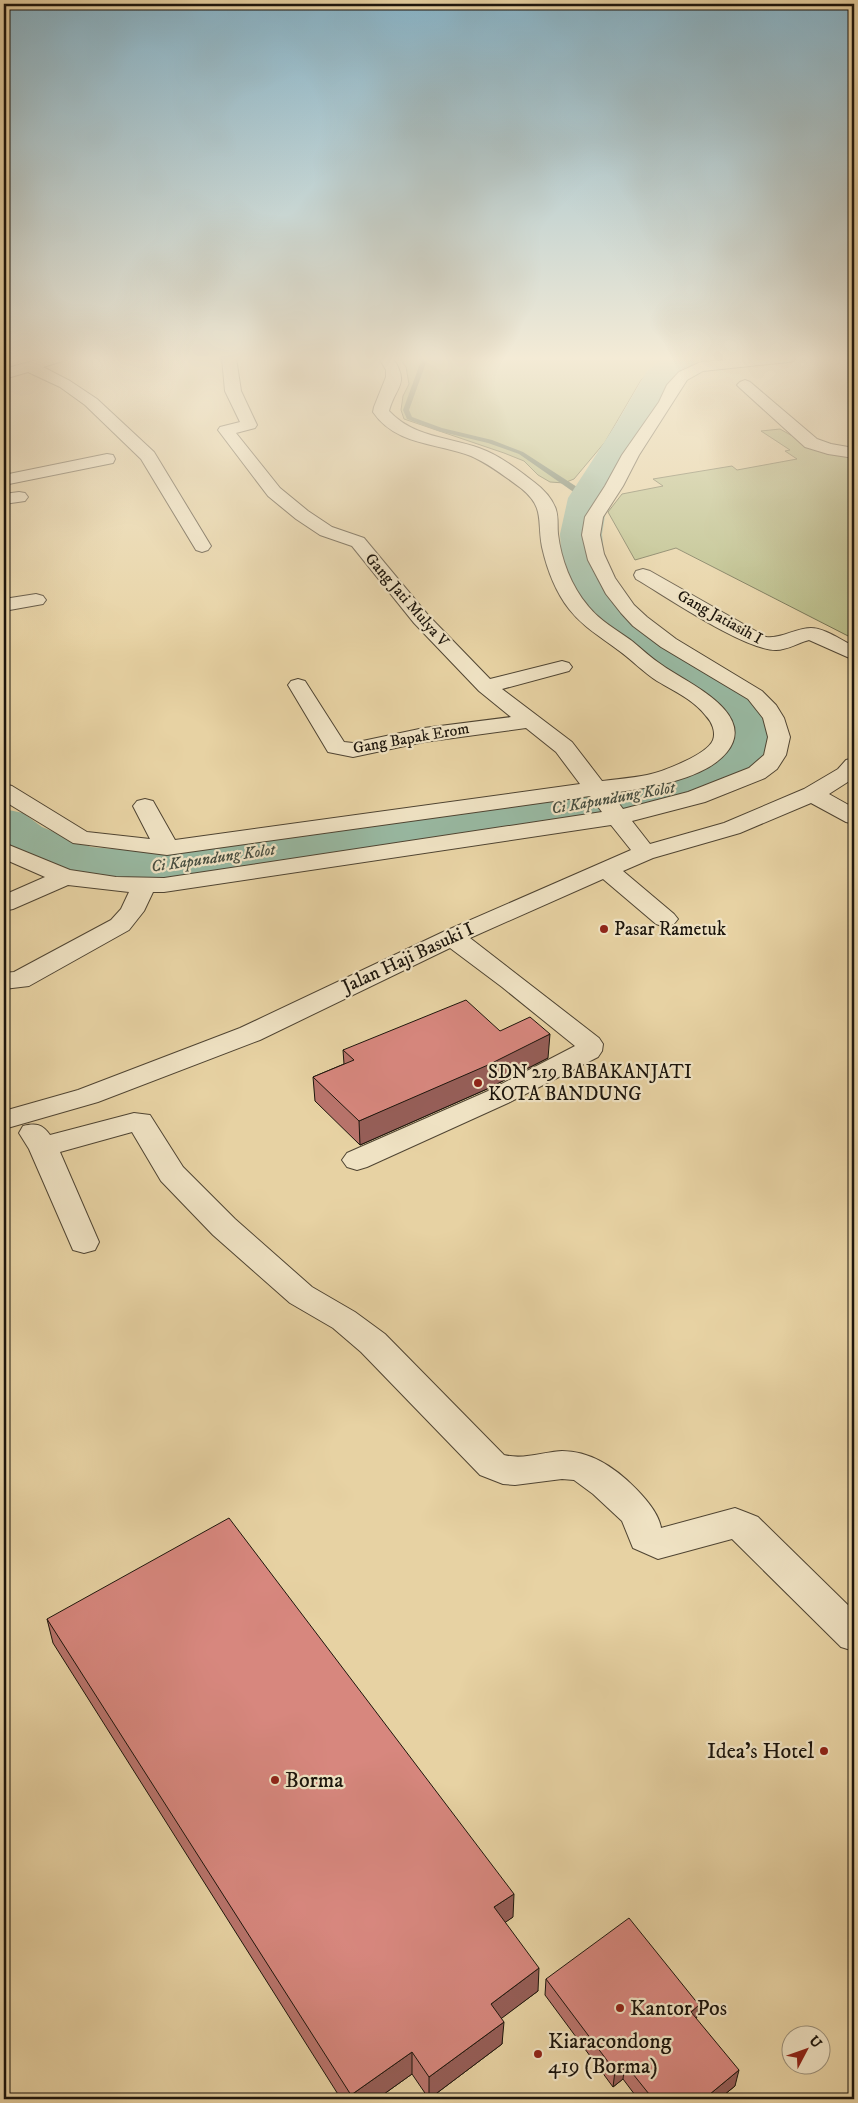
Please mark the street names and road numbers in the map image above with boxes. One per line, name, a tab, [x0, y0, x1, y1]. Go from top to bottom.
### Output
street label: Gang Jati Mulya V	[361, 549, 454, 652]
street label: Gang Jatiasih I	[674, 585, 766, 649]
street label: Gang Bapak Erom	[351, 718, 471, 758]
street label: Jalan Haji Basuki I	[337, 917, 478, 999]

